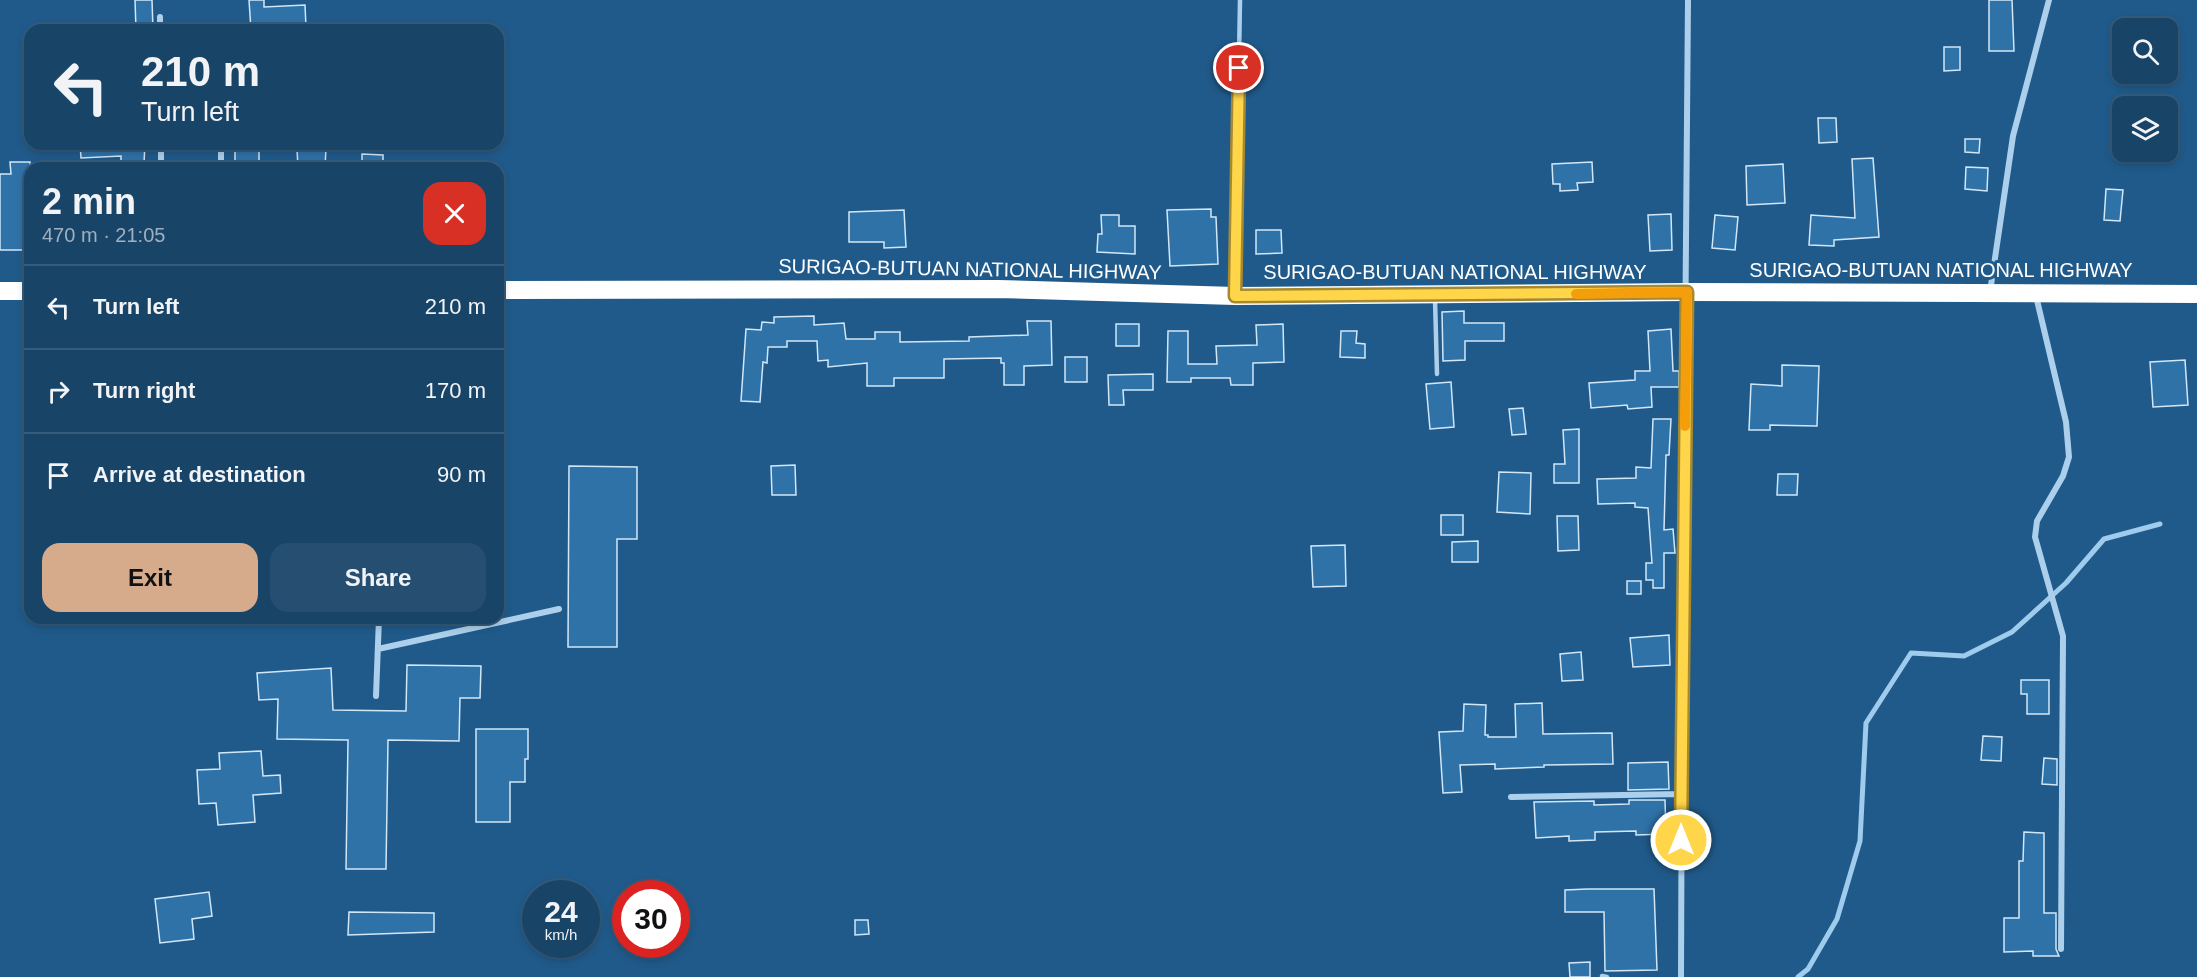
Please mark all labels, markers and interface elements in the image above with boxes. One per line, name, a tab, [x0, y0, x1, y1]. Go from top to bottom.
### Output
map controls	[2112, 18, 2178, 162]
button: search	[2112, 18, 2178, 84]
pin	[1213, 42, 1264, 93]
icon: left	[42, 48, 120, 126]
text: 210 m	[141, 48, 260, 95]
icon: arrive	[1222, 51, 1255, 84]
button: layers	[2112, 96, 2178, 162]
text: Turn left	[141, 97, 239, 127]
text: 2 min	[42, 181, 136, 222]
button: close	[423, 182, 486, 245]
text: 470 m · 21:05	[42, 224, 165, 246]
street label: SURIGAO-BUTUAN NATIONAL HIGHWAY	[778, 255, 1162, 283]
street label: SURIGAO-BUTUAN NATIONAL HIGHWAY	[1749, 259, 2133, 281]
street label: SURIGAO-BUTUAN NATIONAL HIGHWAY	[1263, 261, 1647, 283]
icon: left	[42, 291, 75, 324]
text: Turn left	[93, 294, 179, 319]
text: 210 m	[425, 294, 486, 319]
icon: right	[42, 375, 75, 408]
text: Turn right	[93, 378, 195, 403]
text: 170 m	[425, 378, 486, 403]
icon: arrive	[42, 459, 75, 492]
text: Arrive at destination	[93, 462, 306, 487]
text: 90 m	[437, 462, 486, 487]
button: Exit	[42, 543, 258, 612]
button: Share	[270, 543, 486, 612]
position arrow	[1649, 808, 1713, 872]
speed limit sign: 30	[612, 880, 690, 958]
text: 24	[544, 895, 578, 928]
text: km/h	[545, 926, 577, 943]

